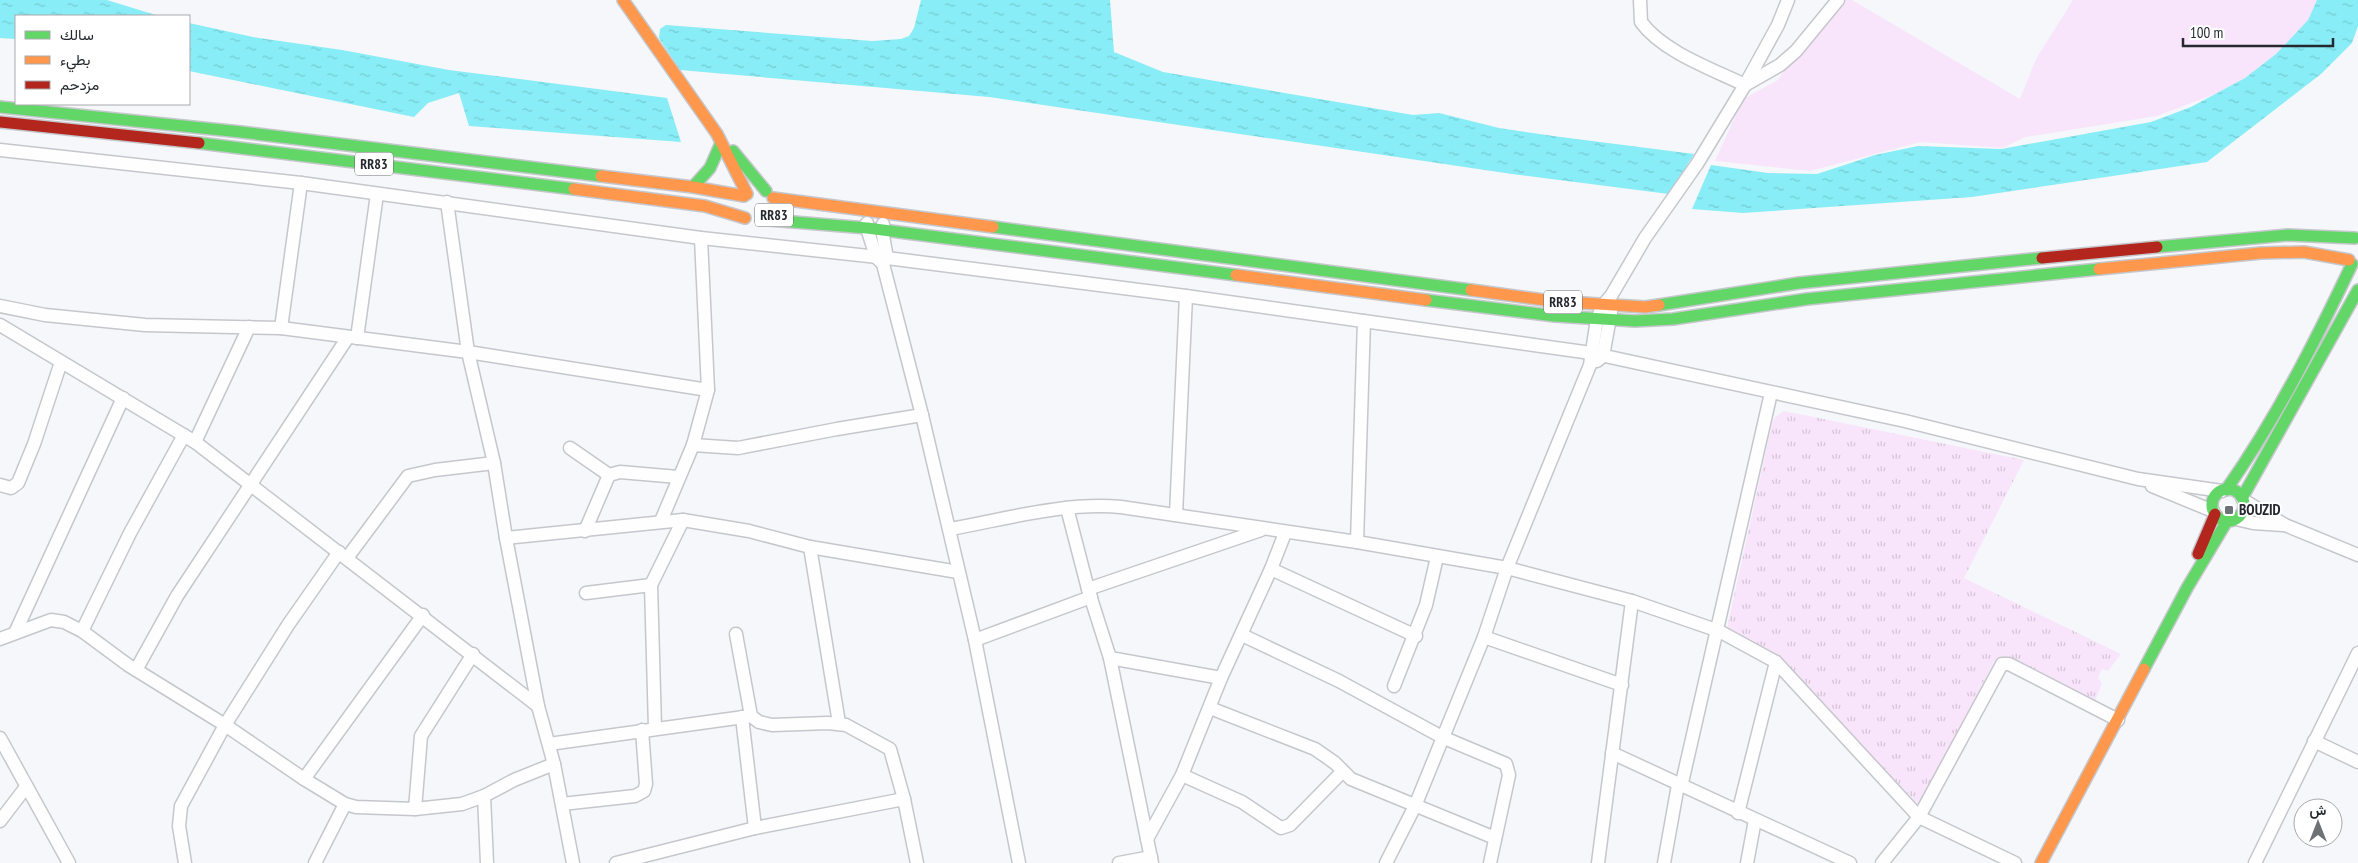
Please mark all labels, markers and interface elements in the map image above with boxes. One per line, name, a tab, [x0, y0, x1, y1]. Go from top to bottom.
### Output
legend	[15, 15, 190, 105]
scale bar	[2183, 15, 2333, 47]
text: 100 m	[2190, 23, 2223, 42]
text: سالك	[60, 25, 94, 44]
text: بطيء	[60, 50, 90, 73]
text: مزدحم	[60, 75, 99, 95]
road number: RR83	[355, 152, 393, 175]
road number: RR83	[755, 204, 793, 226]
road number: RR83	[1544, 290, 1582, 314]
place label: BOUZID	[2239, 500, 2281, 519]
marker: BOUZID	[2223, 504, 2235, 516]
north arrow	[2293, 798, 2343, 848]
text: ش	[2310, 801, 2327, 819]

